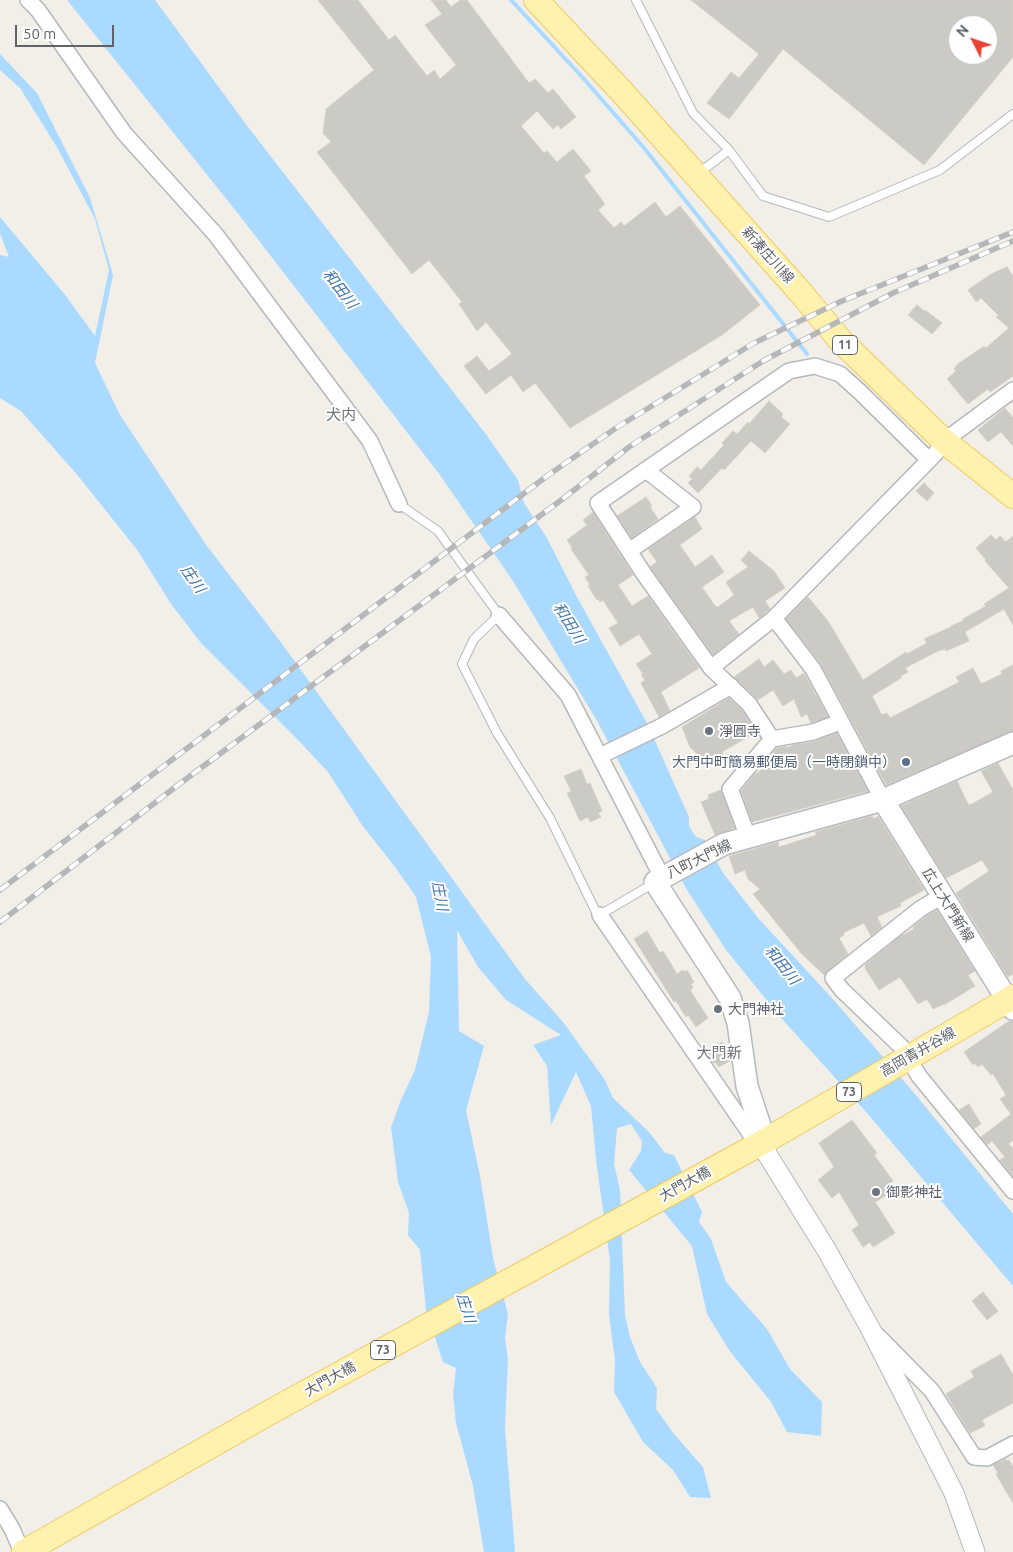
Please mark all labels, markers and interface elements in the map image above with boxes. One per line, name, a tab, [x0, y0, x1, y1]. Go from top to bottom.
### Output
scale bar	[18, 15, 116, 47]
north arrow	[948, 15, 998, 65]
text: N	[953, 22, 972, 40]
text: 50 m	[23, 25, 56, 42]
street label: 新湊庄川線	[738, 223, 798, 287]
water label: 和田川	[319, 266, 361, 312]
road number: 11	[832, 336, 858, 354]
district label: 犬内	[326, 406, 356, 424]
water label: 庄川	[177, 562, 209, 596]
water label: 和田川	[549, 599, 589, 647]
place label: 淨圓寺	[719, 723, 761, 739]
marker: 淨圓寺	[703, 725, 715, 737]
place label: 大門中町簡易郵便局（一時閉鎖中）	[672, 754, 896, 770]
marker: 大門中町簡易郵便局（一時閉鎖中）	[900, 756, 912, 768]
street label: 八町大門線	[664, 836, 734, 882]
street label: 広上大門新線	[919, 865, 977, 945]
water label: 庄川	[428, 880, 452, 912]
water label: 和田川	[761, 942, 803, 988]
place label: 大門神社	[728, 1001, 784, 1017]
marker: 大門神社	[712, 1003, 724, 1015]
street label: 高岡青井谷線	[877, 1024, 959, 1080]
district label: 大門新	[697, 1044, 741, 1062]
road number: 73	[836, 1082, 862, 1102]
street label: 大門大橋	[656, 1163, 714, 1205]
place label: 御影神社	[886, 1184, 942, 1200]
marker: 御影神社	[870, 1186, 882, 1198]
water label: 庄川	[453, 1291, 479, 1325]
road number: 73	[370, 1340, 396, 1360]
street label: 大門大橋	[301, 1358, 359, 1400]

